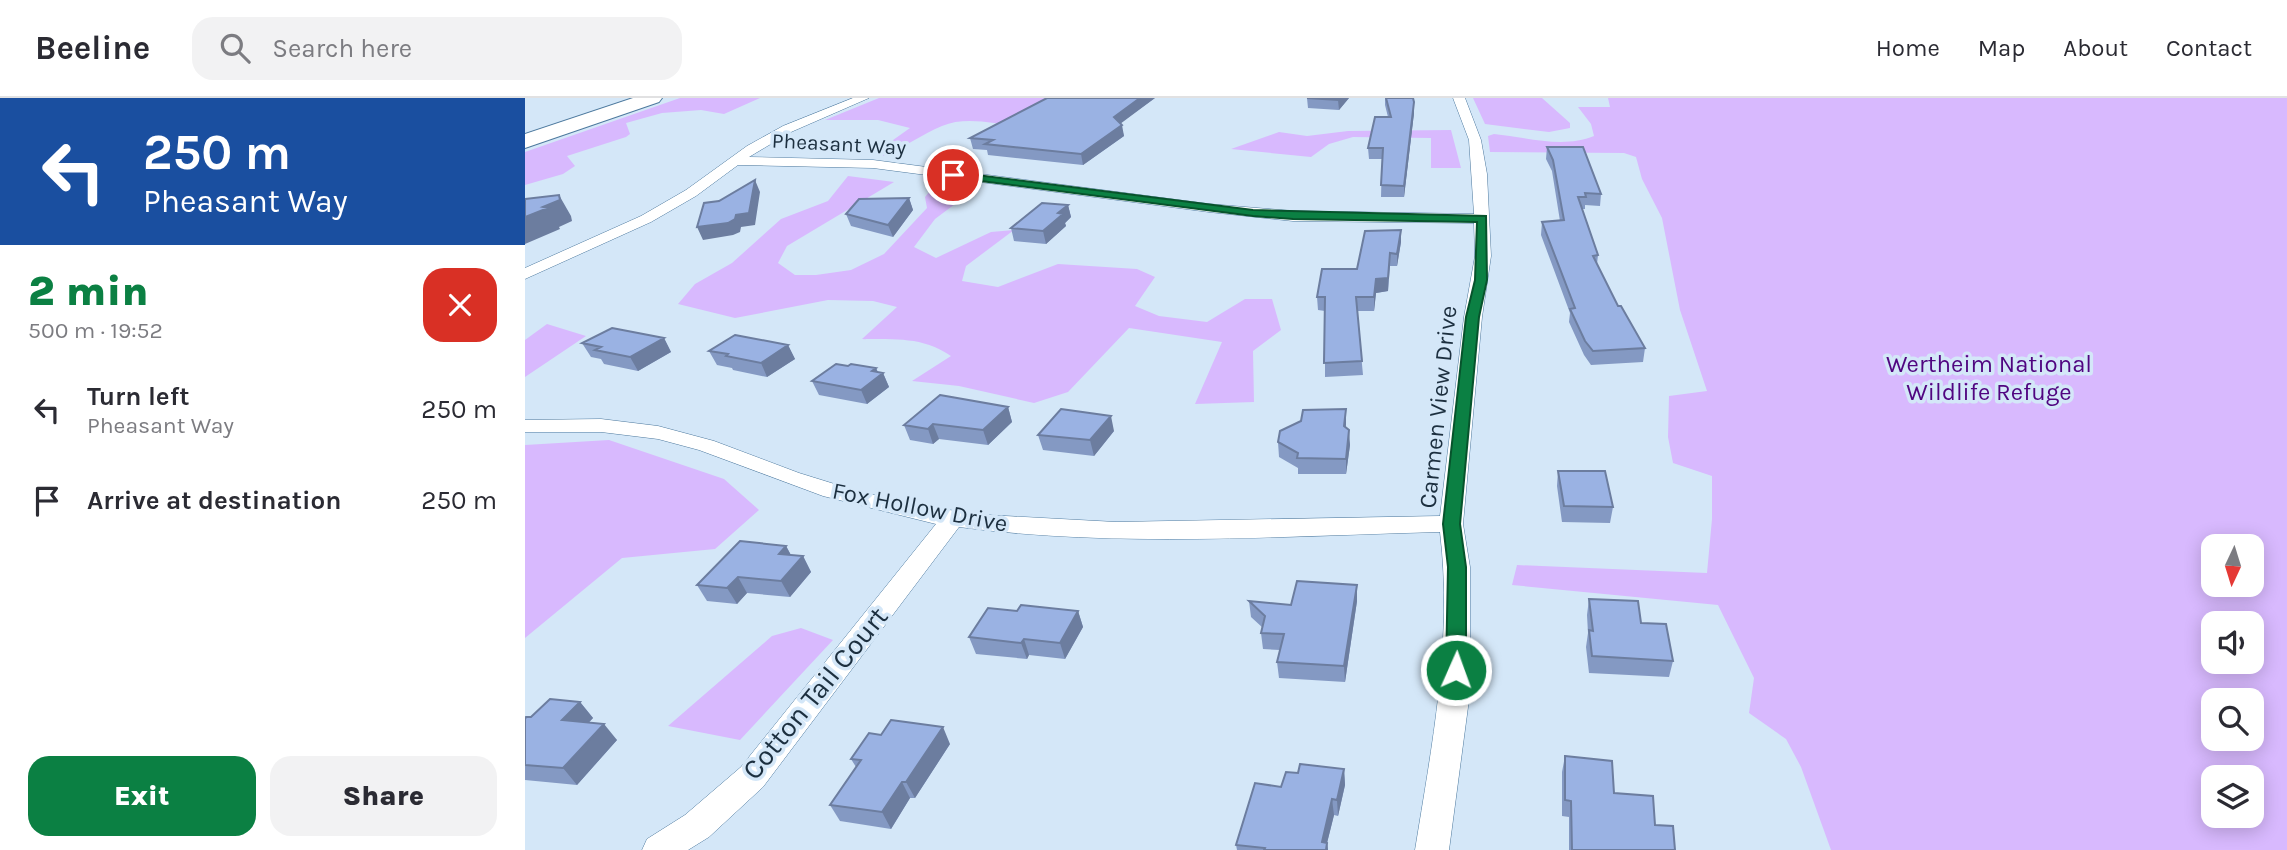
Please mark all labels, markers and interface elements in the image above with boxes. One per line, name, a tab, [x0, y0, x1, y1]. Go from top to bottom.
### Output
search box	[192, 17, 682, 80]
text: Beeline	[35, 29, 150, 67]
icon: search	[216, 29, 254, 67]
text: Search here	[272, 33, 412, 64]
text: Home	[1876, 34, 1940, 62]
text: Map	[1978, 34, 2025, 62]
text: About	[2063, 34, 2128, 62]
text: Contact	[2166, 34, 2252, 62]
text: 250 m	[143, 124, 291, 181]
icon: left	[28, 126, 119, 217]
street label: Pheasant Way	[771, 129, 907, 160]
pin	[923, 145, 983, 205]
icon: arrive	[934, 156, 972, 194]
text: Pheasant Way	[143, 183, 348, 220]
text: 2 min	[28, 266, 148, 316]
button: close	[423, 268, 497, 342]
street label: Carmen View Drive	[1413, 304, 1463, 510]
text: 500 m · 19:52	[28, 317, 163, 344]
park label: Wertheim National Wildlife Refuge	[1886, 350, 2092, 406]
text: Turn left	[87, 381, 189, 412]
icon: left	[28, 391, 66, 429]
text: 250 m	[421, 394, 497, 425]
text: Pheasant Way	[87, 412, 234, 439]
street label: Fox Hollow Drive	[830, 476, 1010, 538]
icon: arrive	[28, 482, 66, 520]
text: Arrive at destination	[87, 485, 341, 516]
text: 250 m	[421, 485, 497, 516]
north arrow	[2201, 534, 2265, 597]
map controls	[2201, 534, 2264, 828]
street label: Cotton Tail Court	[735, 600, 895, 786]
button: sound	[2201, 611, 2264, 674]
position arrow	[1419, 633, 1493, 707]
button: search	[2201, 688, 2264, 751]
button: Exit	[28, 756, 256, 836]
button: Share	[270, 756, 497, 836]
button: layers	[2201, 765, 2264, 828]

